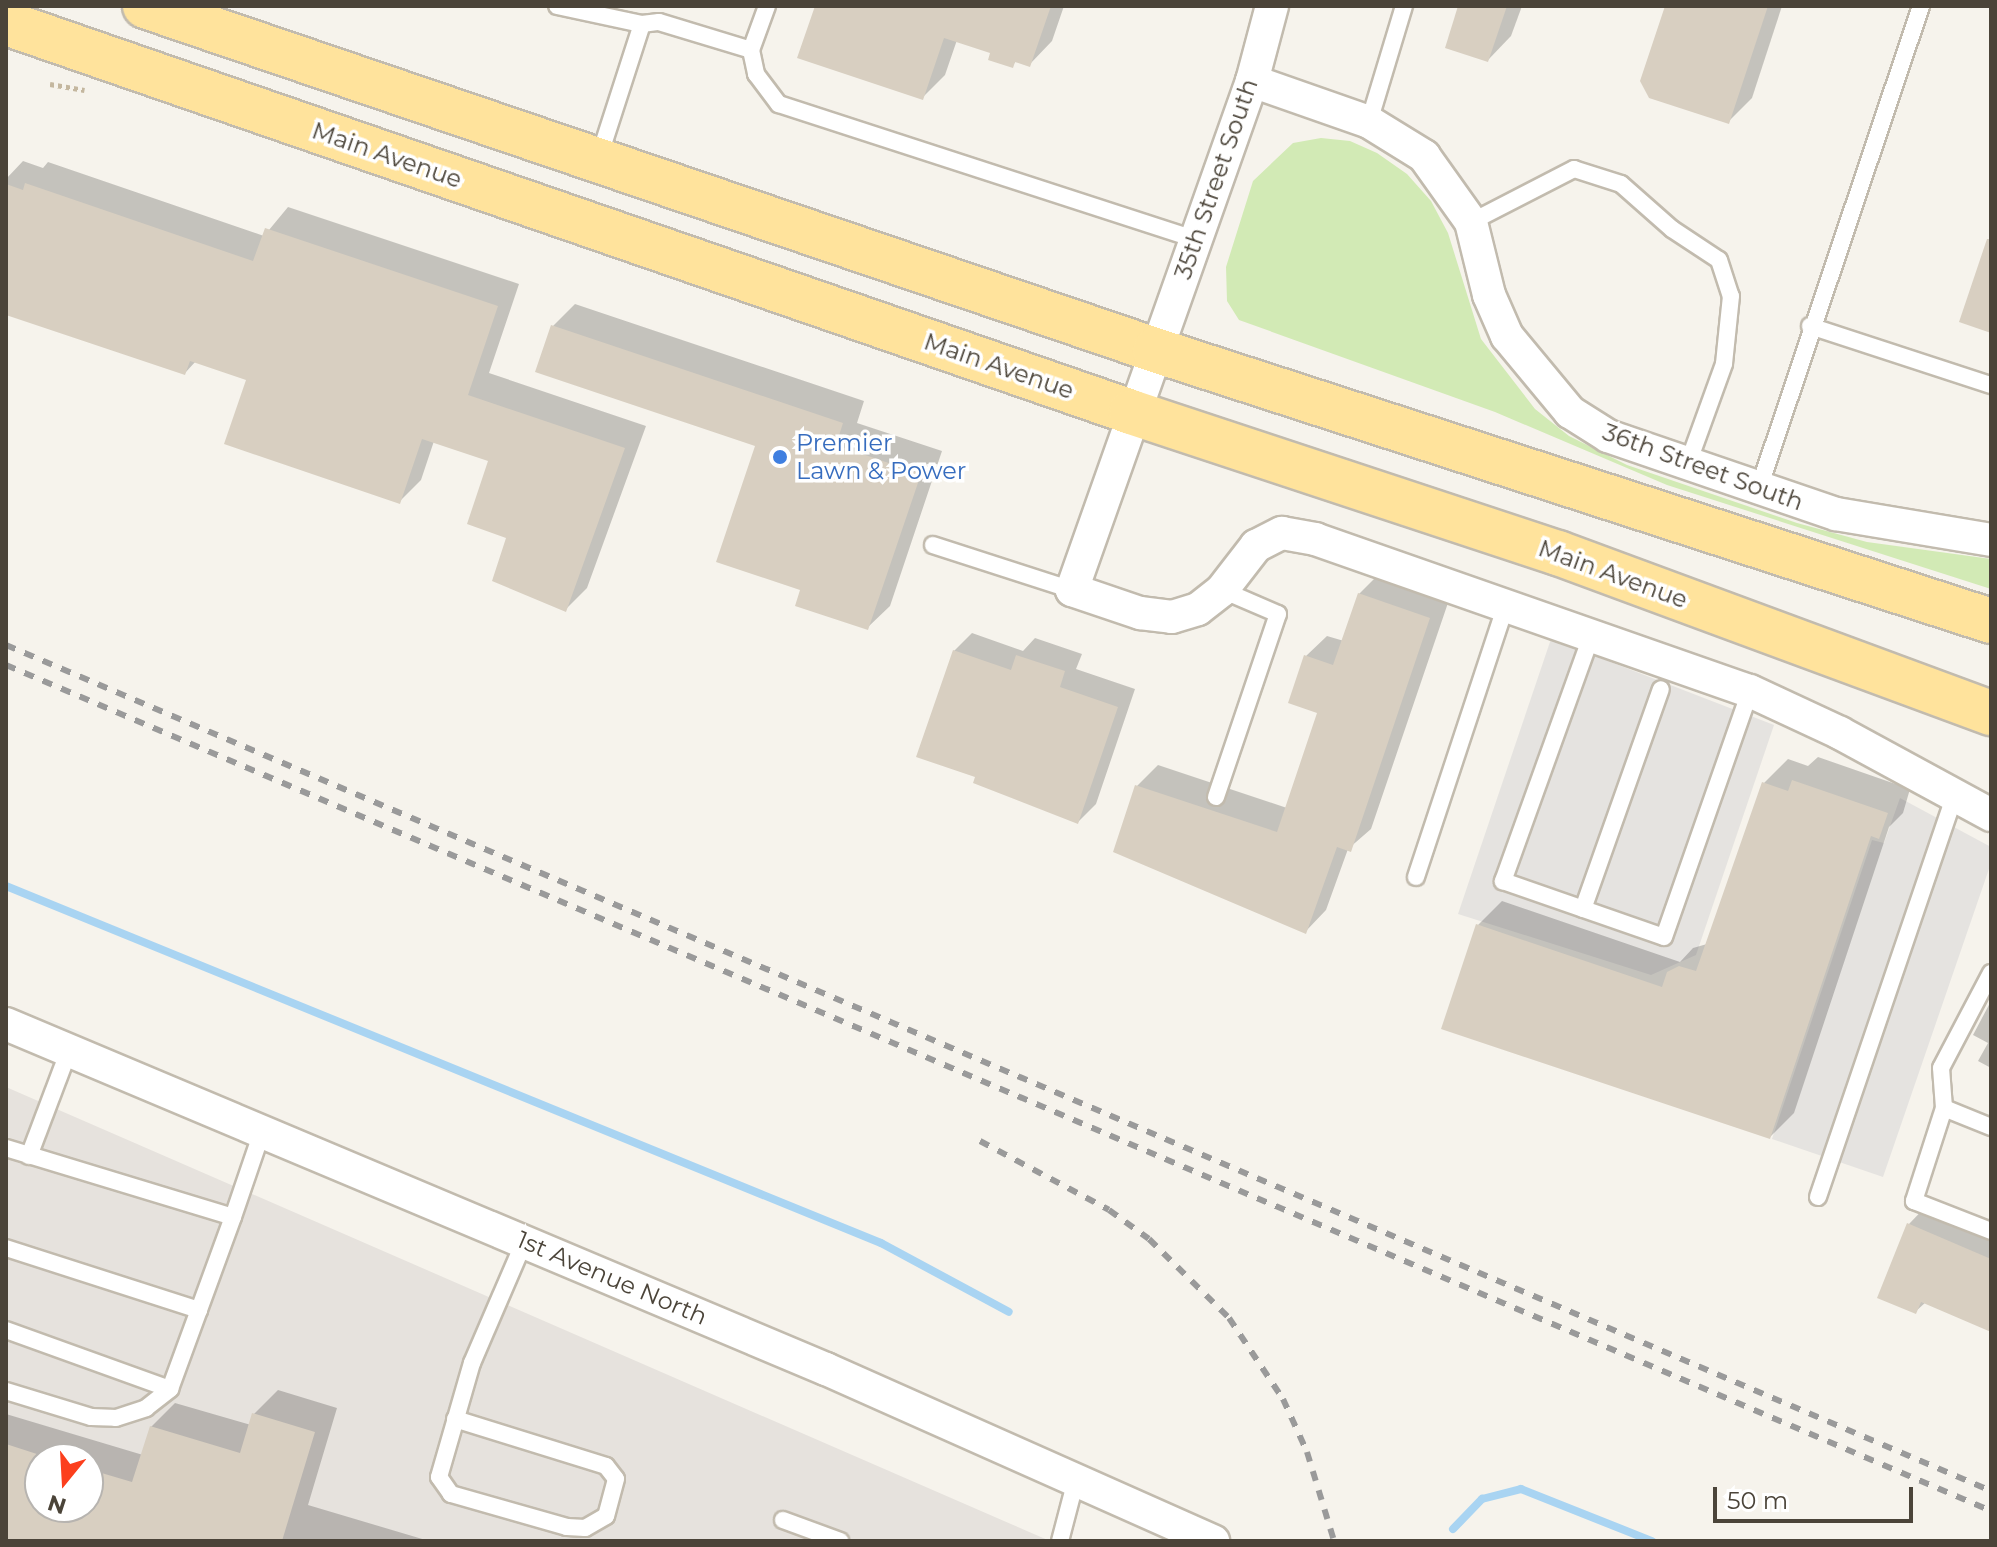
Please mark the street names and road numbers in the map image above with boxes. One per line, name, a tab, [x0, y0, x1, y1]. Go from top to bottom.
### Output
street label: 35th Street South	[1168, 75, 1264, 283]
street label: Main Avenue	[308, 116, 466, 194]
street label: Main Avenue	[920, 327, 1078, 405]
street label: 36th Street South	[1599, 417, 1807, 517]
street label: Main Avenue	[1534, 534, 1692, 614]
street label: 1st Avenue North	[513, 1225, 711, 1331]

